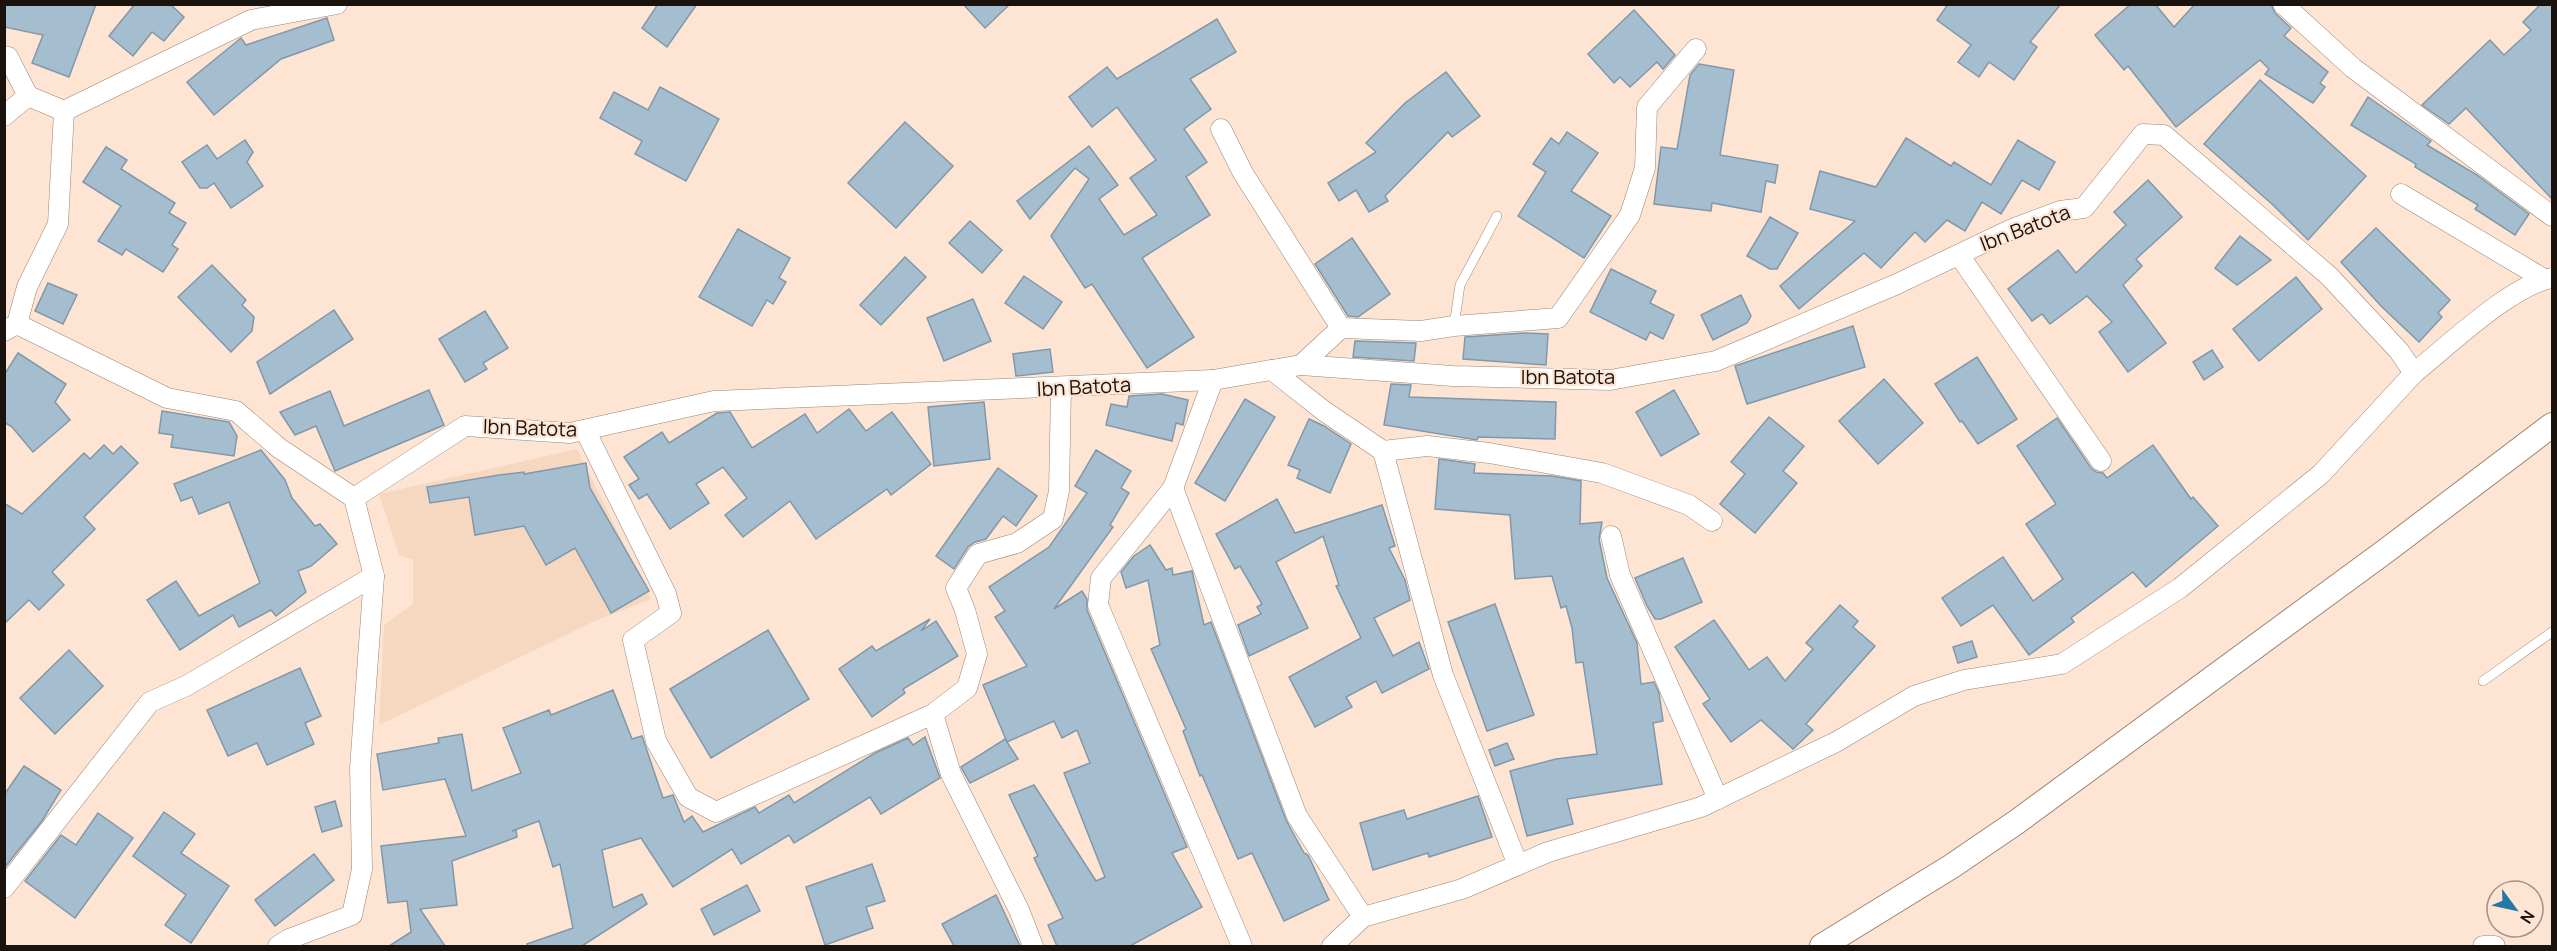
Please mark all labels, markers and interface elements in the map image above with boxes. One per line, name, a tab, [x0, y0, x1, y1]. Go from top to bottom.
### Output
street label: Ibn Batota	[1976, 198, 2074, 257]
street label: Ibn Batota	[1521, 363, 1615, 390]
street label: Ibn Batota	[1036, 371, 1132, 402]
street label: Ibn Batota	[482, 412, 578, 443]
north arrow	[2485, 879, 2545, 939]
text: N	[2515, 906, 2540, 928]

